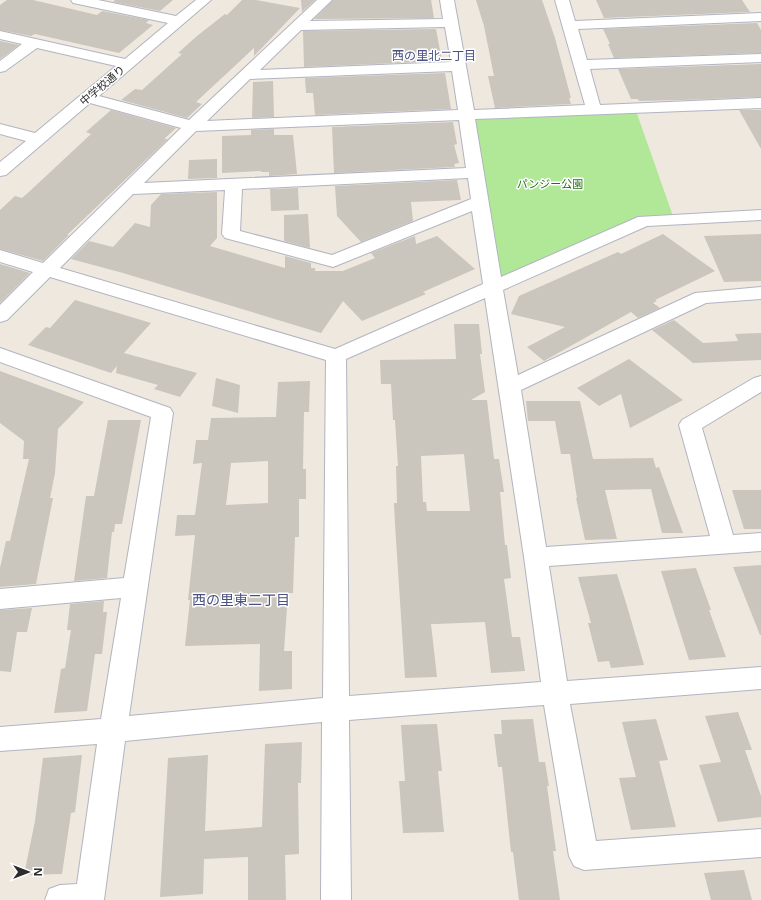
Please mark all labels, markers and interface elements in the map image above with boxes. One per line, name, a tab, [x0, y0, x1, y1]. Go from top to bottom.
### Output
district label: 西の里北二丁目	[392, 47, 476, 64]
street label: 中学校通り	[76, 62, 128, 108]
park label: パンジー公園	[517, 176, 583, 191]
district label: 西の里東二丁目	[192, 590, 290, 609]
north arrow	[8, 852, 48, 892]
text: N	[31, 868, 46, 876]

